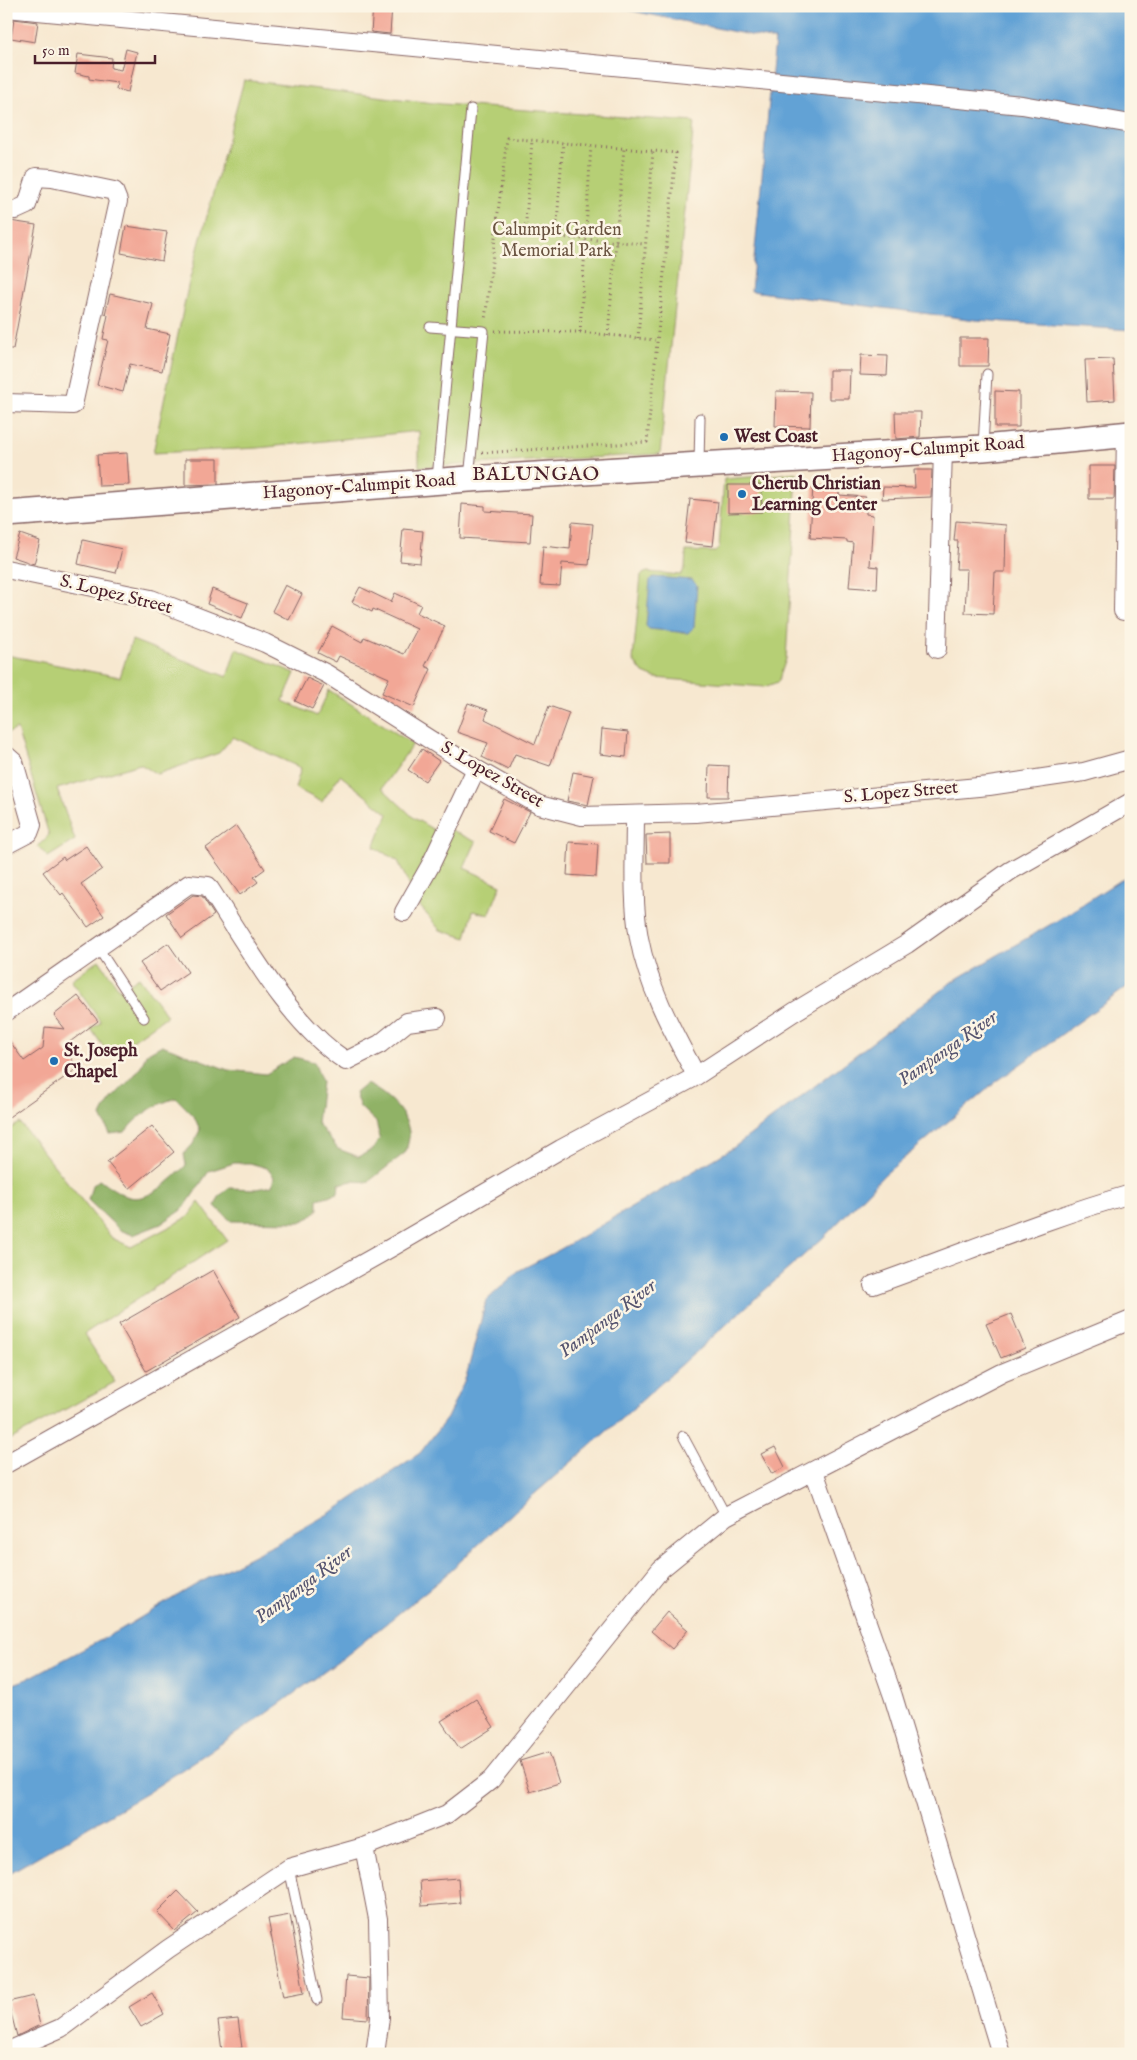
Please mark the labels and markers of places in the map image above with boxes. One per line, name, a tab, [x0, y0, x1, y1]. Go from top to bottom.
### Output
place label: West Coast	[733, 426, 819, 449]
marker: West Coast	[718, 431, 730, 443]
place label: Cherub Christian Learning Center	[752, 473, 881, 517]
marker: Cherub Christian Learning Center	[736, 488, 748, 500]
place label: St. Joseph Chapel	[64, 1040, 138, 1084]
marker: St. Joseph Chapel	[48, 1055, 60, 1067]

